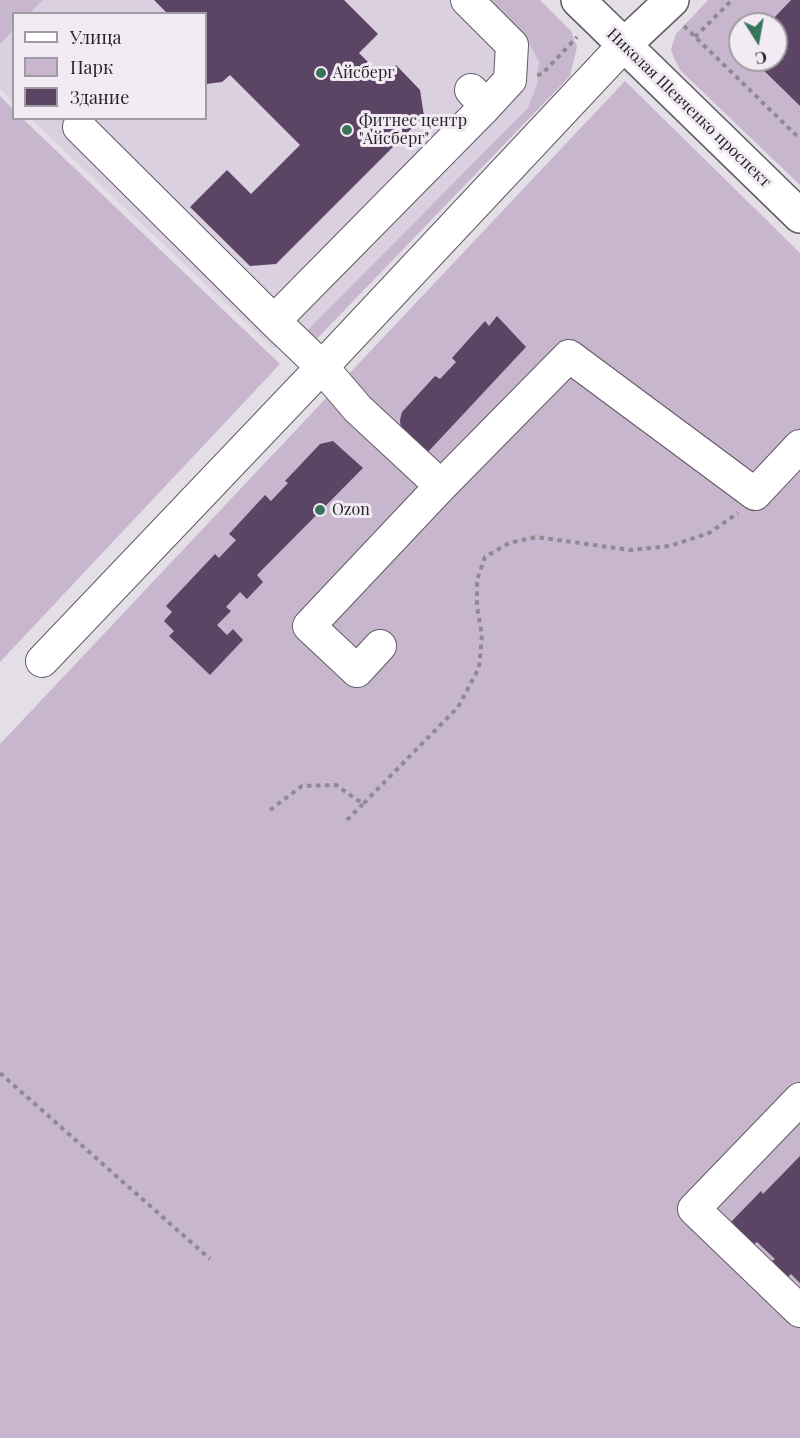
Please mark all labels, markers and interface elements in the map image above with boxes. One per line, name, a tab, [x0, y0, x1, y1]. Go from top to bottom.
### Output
legend	[12, 12, 207, 120]
north arrow	[728, 12, 788, 72]
street label: Николая Шевченко проспект	[603, 24, 775, 192]
text: Улица	[70, 25, 121, 49]
text: С	[754, 47, 769, 70]
text: Парк	[70, 55, 113, 79]
place label: Айсберг	[333, 63, 395, 83]
marker: Айсберг	[314, 66, 328, 80]
text: Здание	[70, 85, 129, 109]
place label: Фитнес центр "Айсберг"	[359, 111, 467, 149]
marker: Фитнес центр "Айсберг"	[340, 123, 354, 137]
place label: Ozon	[332, 500, 370, 520]
marker: Ozon	[313, 503, 327, 517]

